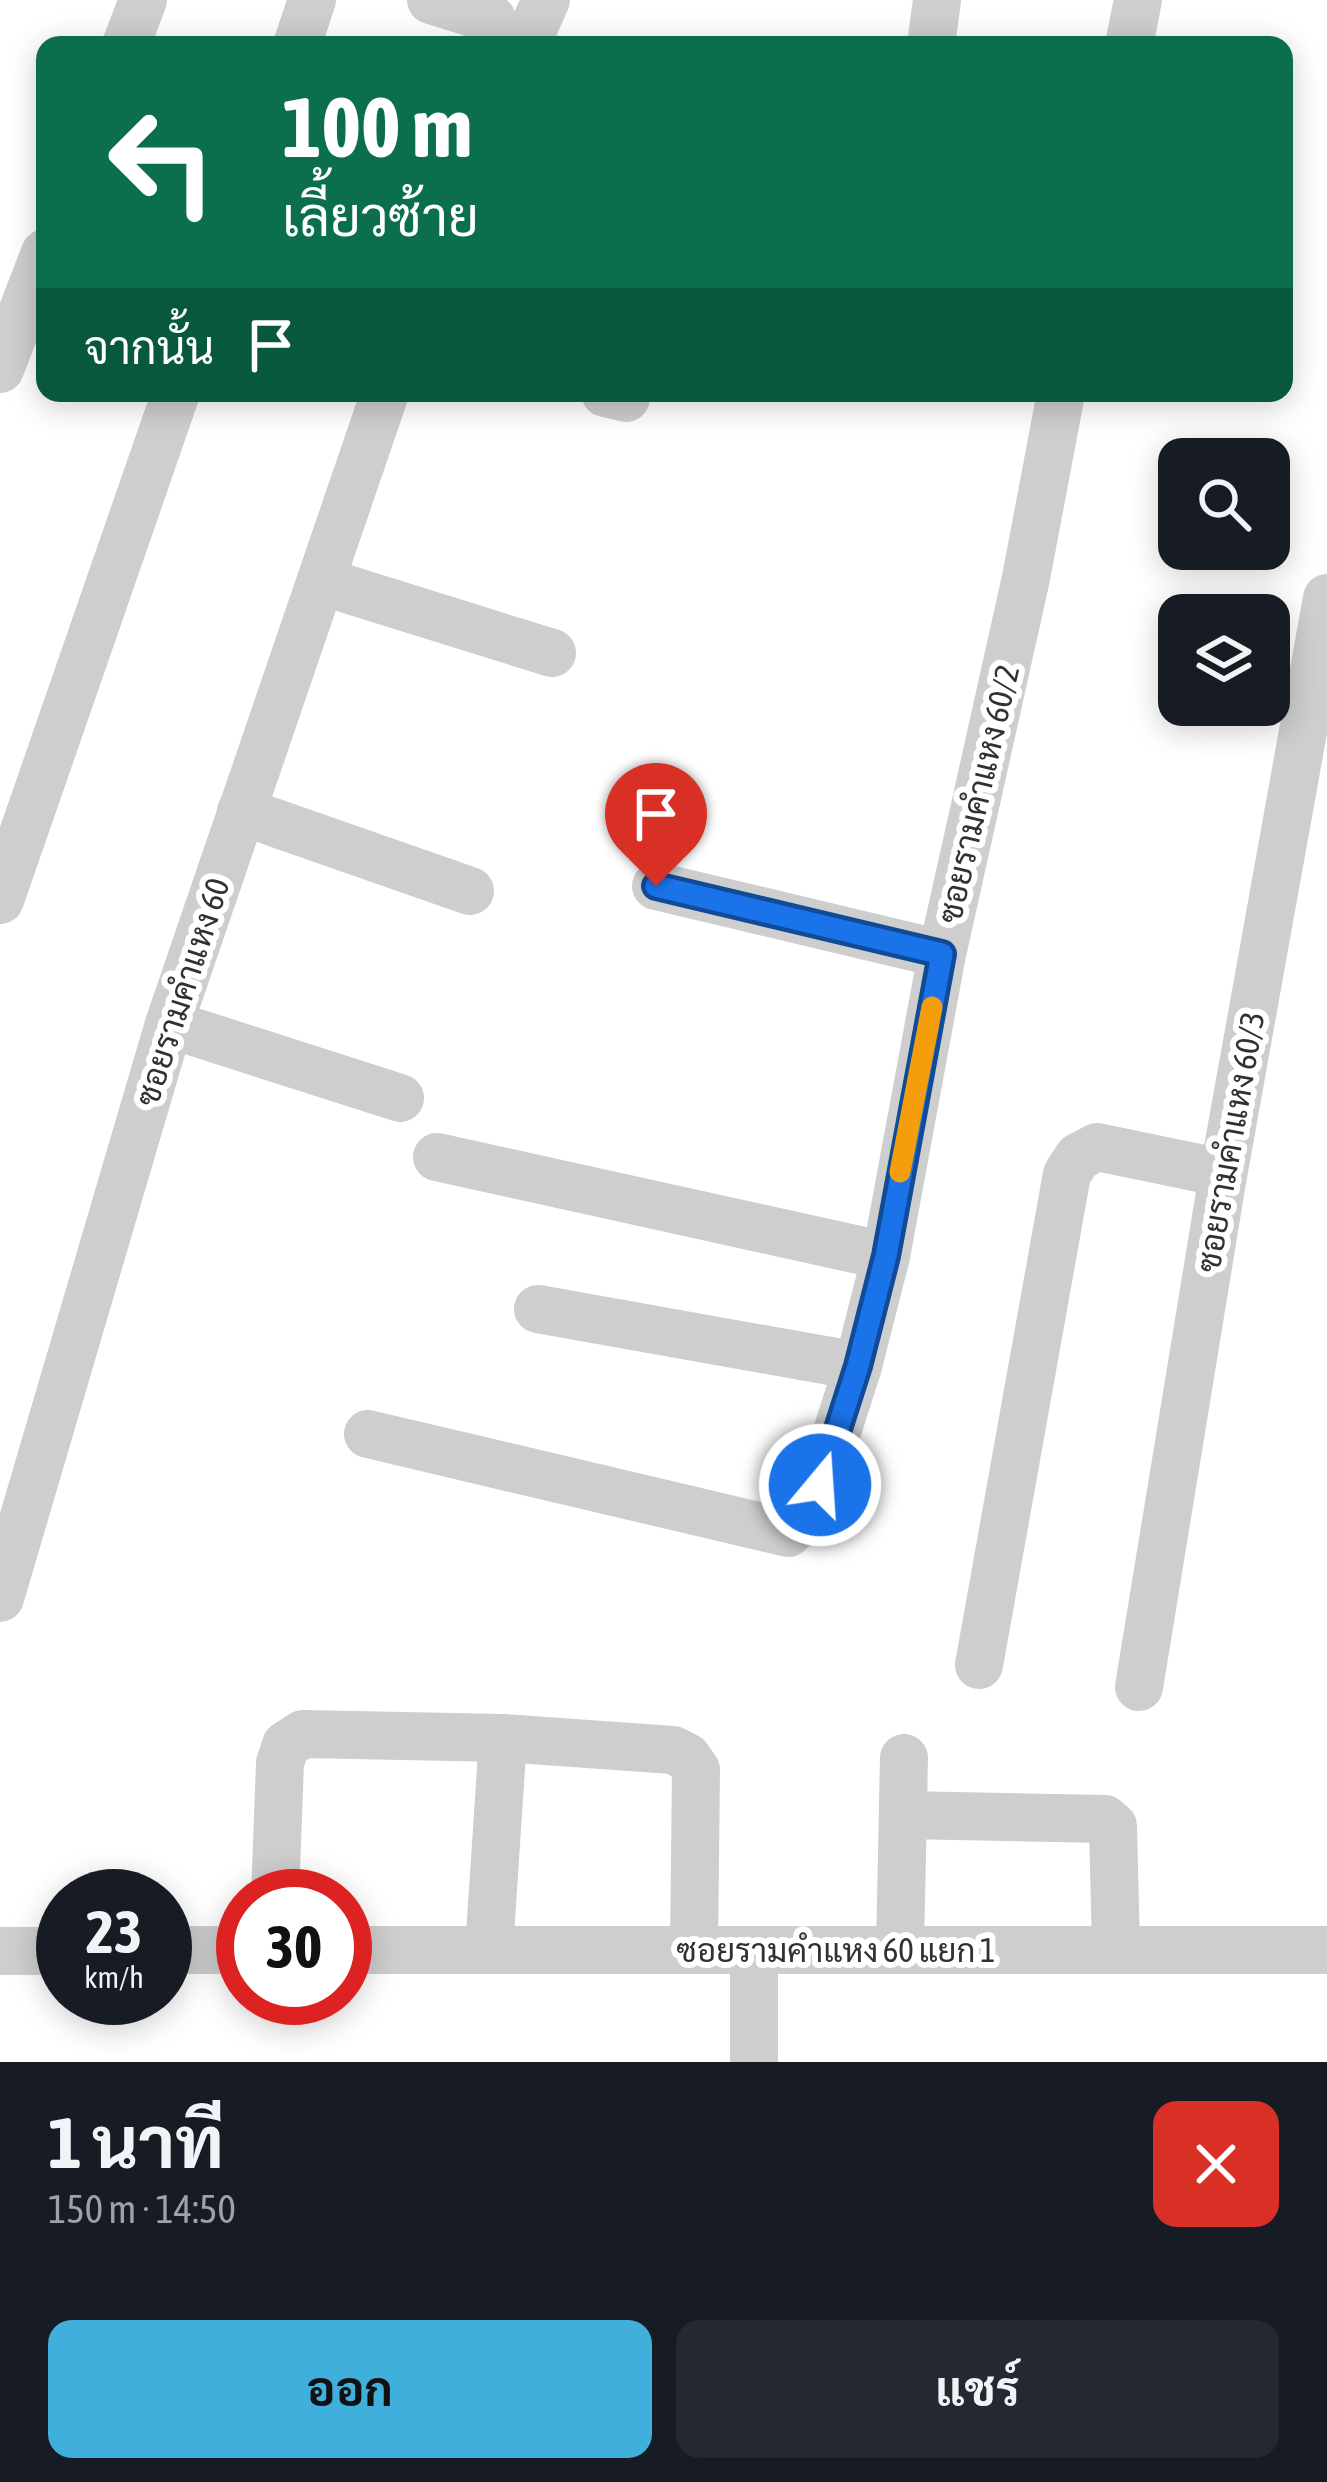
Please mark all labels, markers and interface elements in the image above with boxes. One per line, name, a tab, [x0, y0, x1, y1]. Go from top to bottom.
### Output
text: 100 m	[282, 79, 472, 175]
icon: left	[84, 84, 240, 240]
text: เลี้ยวซ้าย	[282, 186, 479, 247]
icon: arrive	[238, 312, 304, 378]
text: จากนั้น	[84, 322, 214, 374]
map controls	[1158, 438, 1290, 726]
button: search	[1158, 438, 1290, 570]
button: layers	[1158, 594, 1290, 726]
street label: ซอยรามคำแหง 60/2	[930, 661, 1026, 927]
pin	[605, 763, 707, 886]
icon: arrive	[623, 781, 689, 847]
street label: ซอยรามคำแหง 60	[127, 873, 237, 1111]
street label: ซอยรามคำแหง 60/3	[1188, 1009, 1272, 1275]
position arrow	[757, 1422, 883, 1548]
speed limit sign: 30	[216, 1869, 372, 2025]
text: 23	[86, 1897, 142, 1966]
street label: ซอยรามคำแหง 60 แยก 1	[677, 1931, 995, 1969]
text: km/h	[84, 1960, 144, 1994]
text: 1 นาที	[48, 2101, 224, 2183]
button: close	[1153, 2101, 1279, 2227]
text: 150 m · 14:50	[48, 2187, 236, 2231]
button: ออก	[48, 2320, 652, 2458]
button: แชร์	[676, 2320, 1279, 2458]

